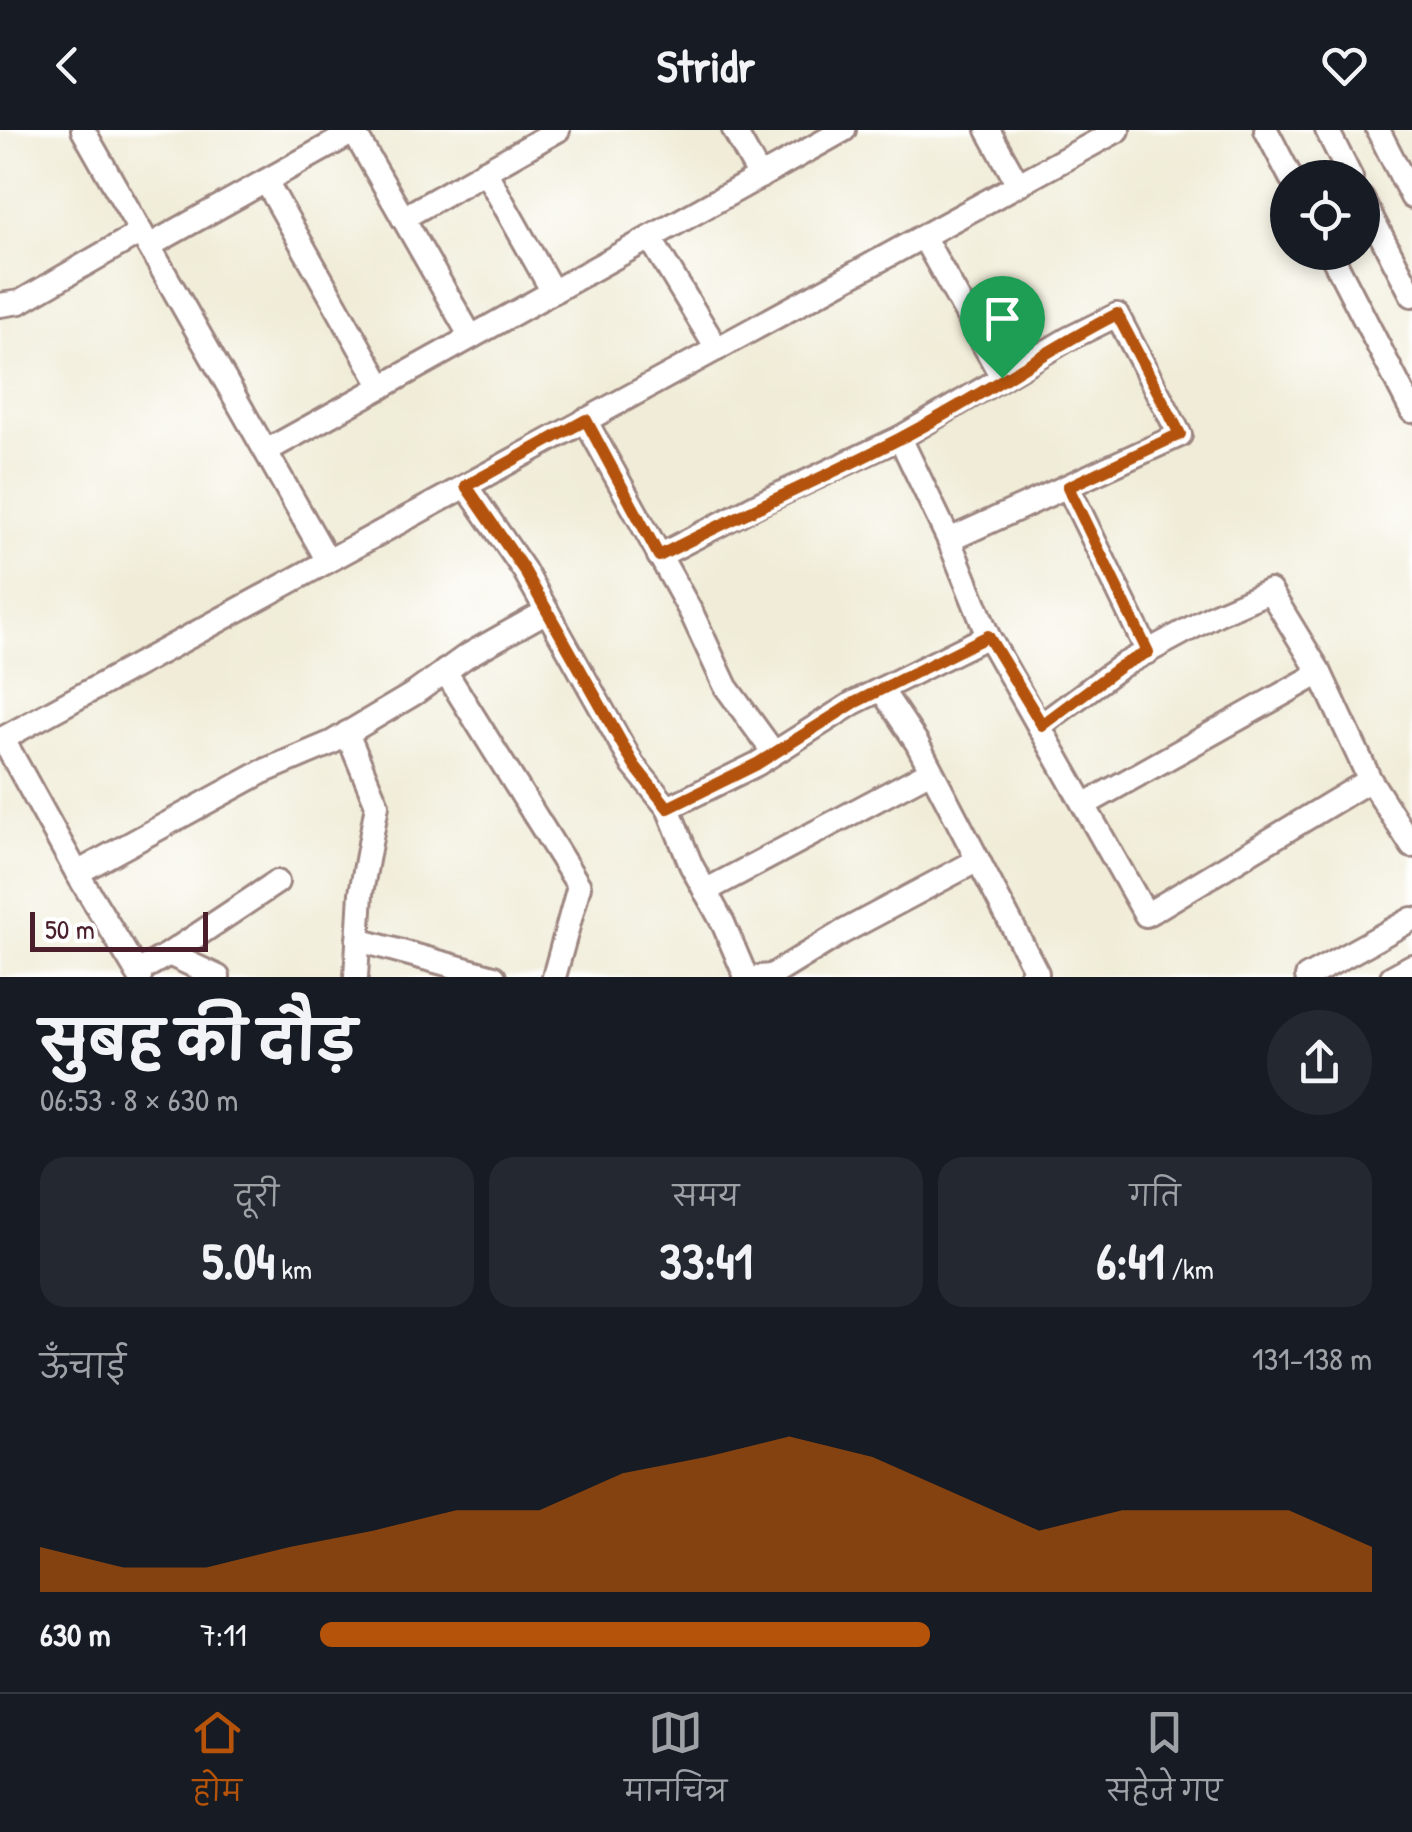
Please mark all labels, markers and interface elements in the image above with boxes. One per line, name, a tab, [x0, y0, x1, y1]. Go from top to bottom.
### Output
text: Stridr	[657, 35, 755, 96]
icon: back	[40, 38, 95, 93]
icon: heart	[1317, 38, 1372, 93]
map controls	[1270, 160, 1380, 270]
button: locate	[1270, 160, 1380, 270]
pin	[960, 276, 1045, 379]
icon: arrive	[975, 291, 1030, 346]
scale bar	[30, 907, 208, 951]
text: 50 m	[45, 910, 95, 948]
text: सुबह की दौड़	[40, 1003, 356, 1077]
button: share	[1267, 1010, 1372, 1115]
text: 06:53 · 8 × 630 m	[40, 1078, 238, 1121]
text: दूरी	[235, 1177, 279, 1215]
text: समय	[673, 1177, 739, 1215]
text: गति	[1130, 1177, 1180, 1215]
text: 5.04	[202, 1227, 275, 1295]
text: 33:41	[659, 1227, 753, 1295]
text: 6:41	[1096, 1227, 1165, 1295]
text: km	[275, 1250, 312, 1288]
text: /km	[1165, 1250, 1214, 1288]
text: 131–138 m	[1252, 1337, 1372, 1380]
text: ऊँचाई	[40, 1345, 126, 1388]
text: 630 m	[40, 1613, 111, 1656]
text: 7:11	[200, 1613, 247, 1656]
tab: होम	[190, 1705, 245, 1822]
tab: मानचित्र	[624, 1705, 727, 1822]
tab: सहेजे गए	[1107, 1705, 1222, 1822]

